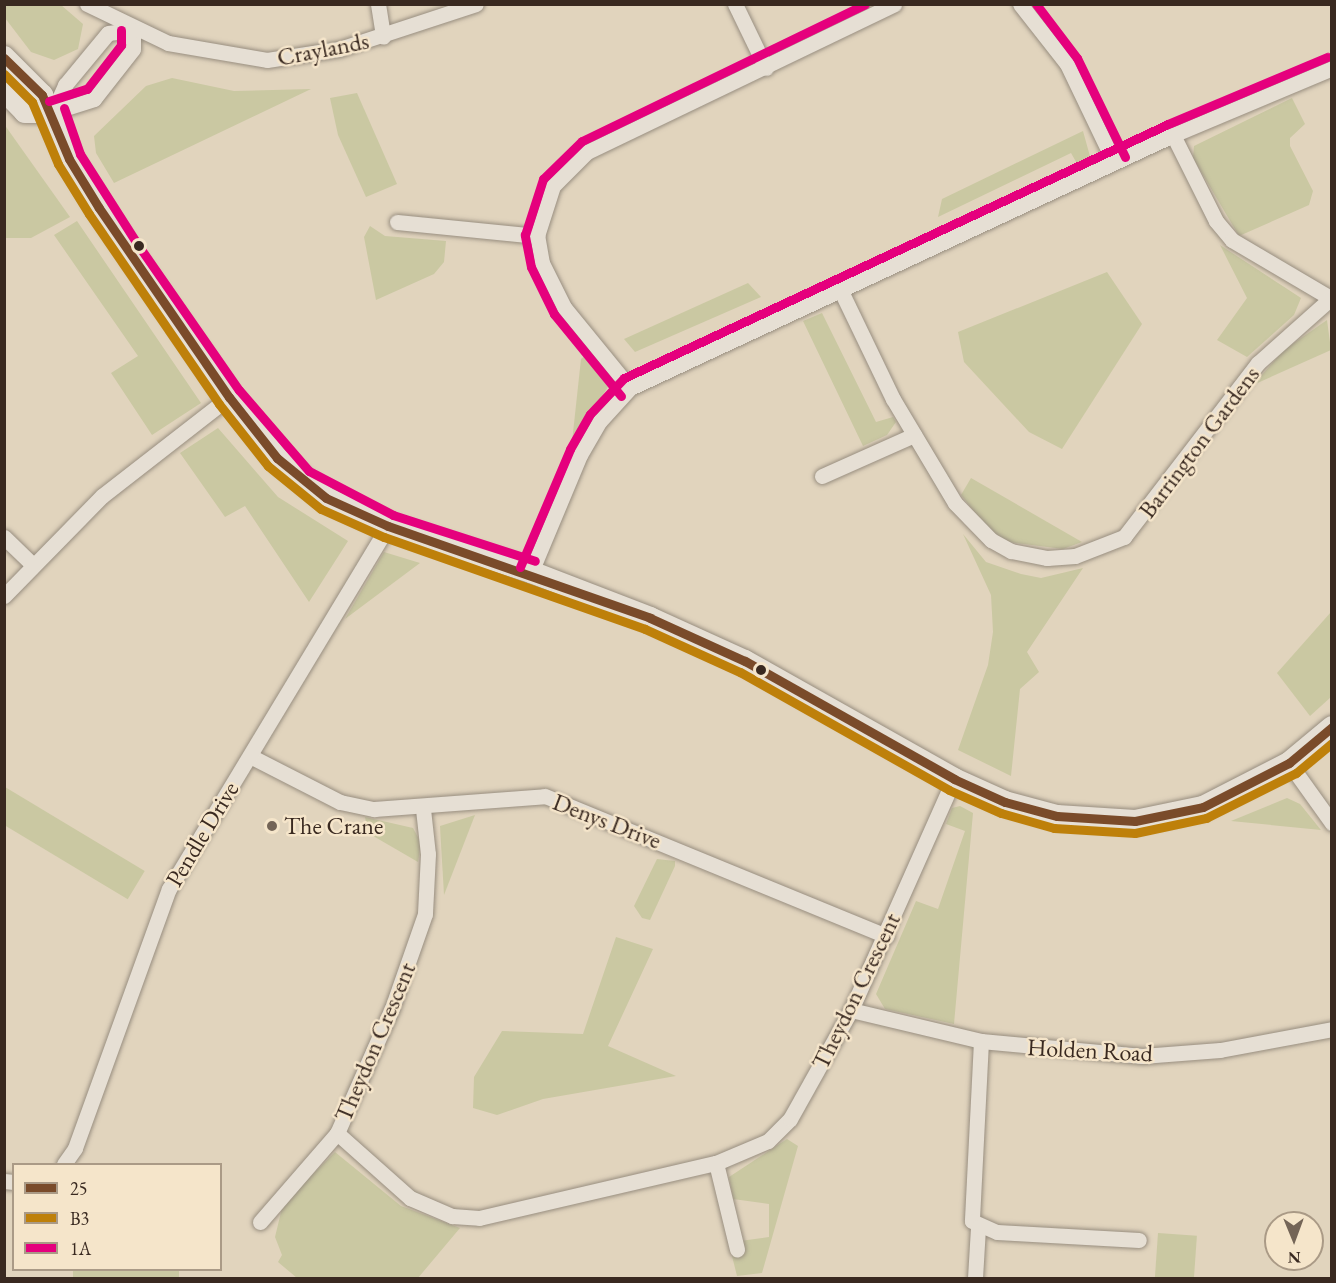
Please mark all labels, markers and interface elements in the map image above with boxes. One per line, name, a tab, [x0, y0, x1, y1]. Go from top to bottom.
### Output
street label: Craylands	[275, 26, 371, 72]
unlabelled marker	[133, 240, 145, 252]
street label: Barrington Gardens	[1133, 360, 1265, 524]
unlabelled marker	[755, 664, 767, 676]
street label: Pendle Drive	[159, 776, 245, 892]
street label: Denys Drive	[549, 787, 665, 855]
place label: The Crane	[284, 812, 383, 840]
marker: The Crane	[265, 819, 279, 833]
street label: Theydon Crescent	[806, 908, 906, 1074]
street label: Theydon Crescent	[328, 958, 422, 1126]
street label: Holden Road	[1026, 1032, 1154, 1068]
legend	[12, 1163, 222, 1271]
text: 25	[70, 1177, 87, 1200]
text: B3	[70, 1207, 89, 1230]
north arrow	[1264, 1211, 1324, 1271]
text: 1A	[70, 1237, 91, 1260]
text: N	[1288, 1247, 1301, 1268]

